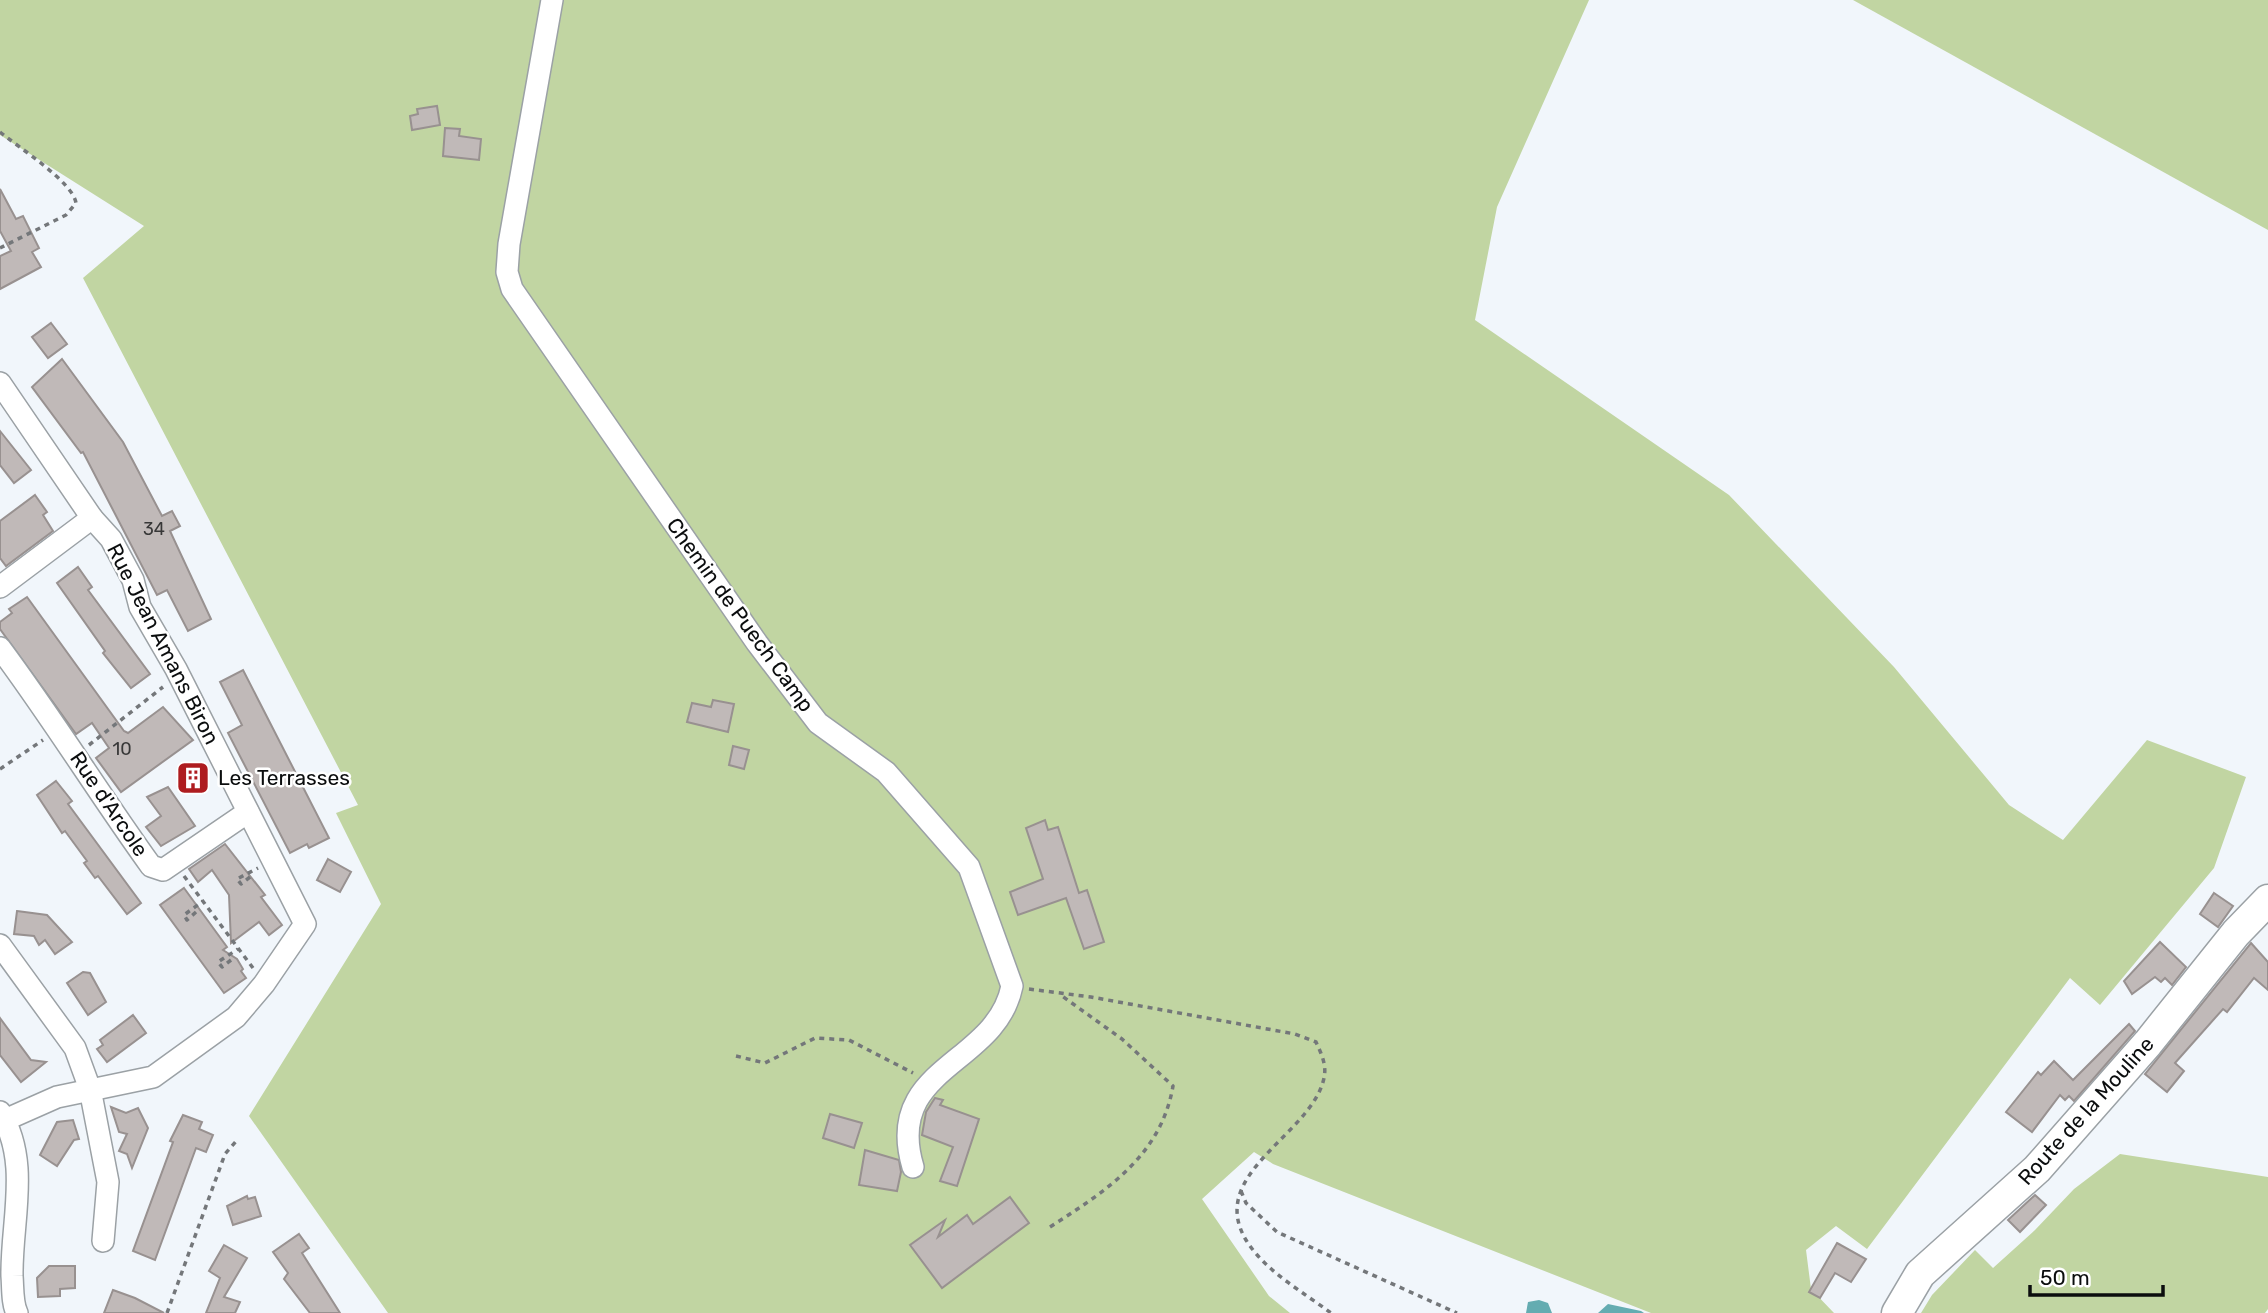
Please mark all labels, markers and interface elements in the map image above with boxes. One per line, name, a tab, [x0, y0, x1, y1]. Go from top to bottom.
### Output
street label: Chemin de Puech Camp	[662, 513, 819, 717]
house number: 34	[143, 518, 165, 540]
street label: Rue Jean Amans Biron	[102, 539, 225, 748]
house number: 10	[112, 738, 132, 760]
street label: Rue d'Arcole	[65, 746, 154, 861]
building icon: Les Terrasses	[174, 759, 212, 797]
place label: Les Terrasses	[218, 765, 350, 790]
street label: Route de la Mouline	[2013, 1031, 2159, 1190]
scale bar	[2030, 1254, 2163, 1298]
text: 50 m	[2040, 1265, 2090, 1290]

